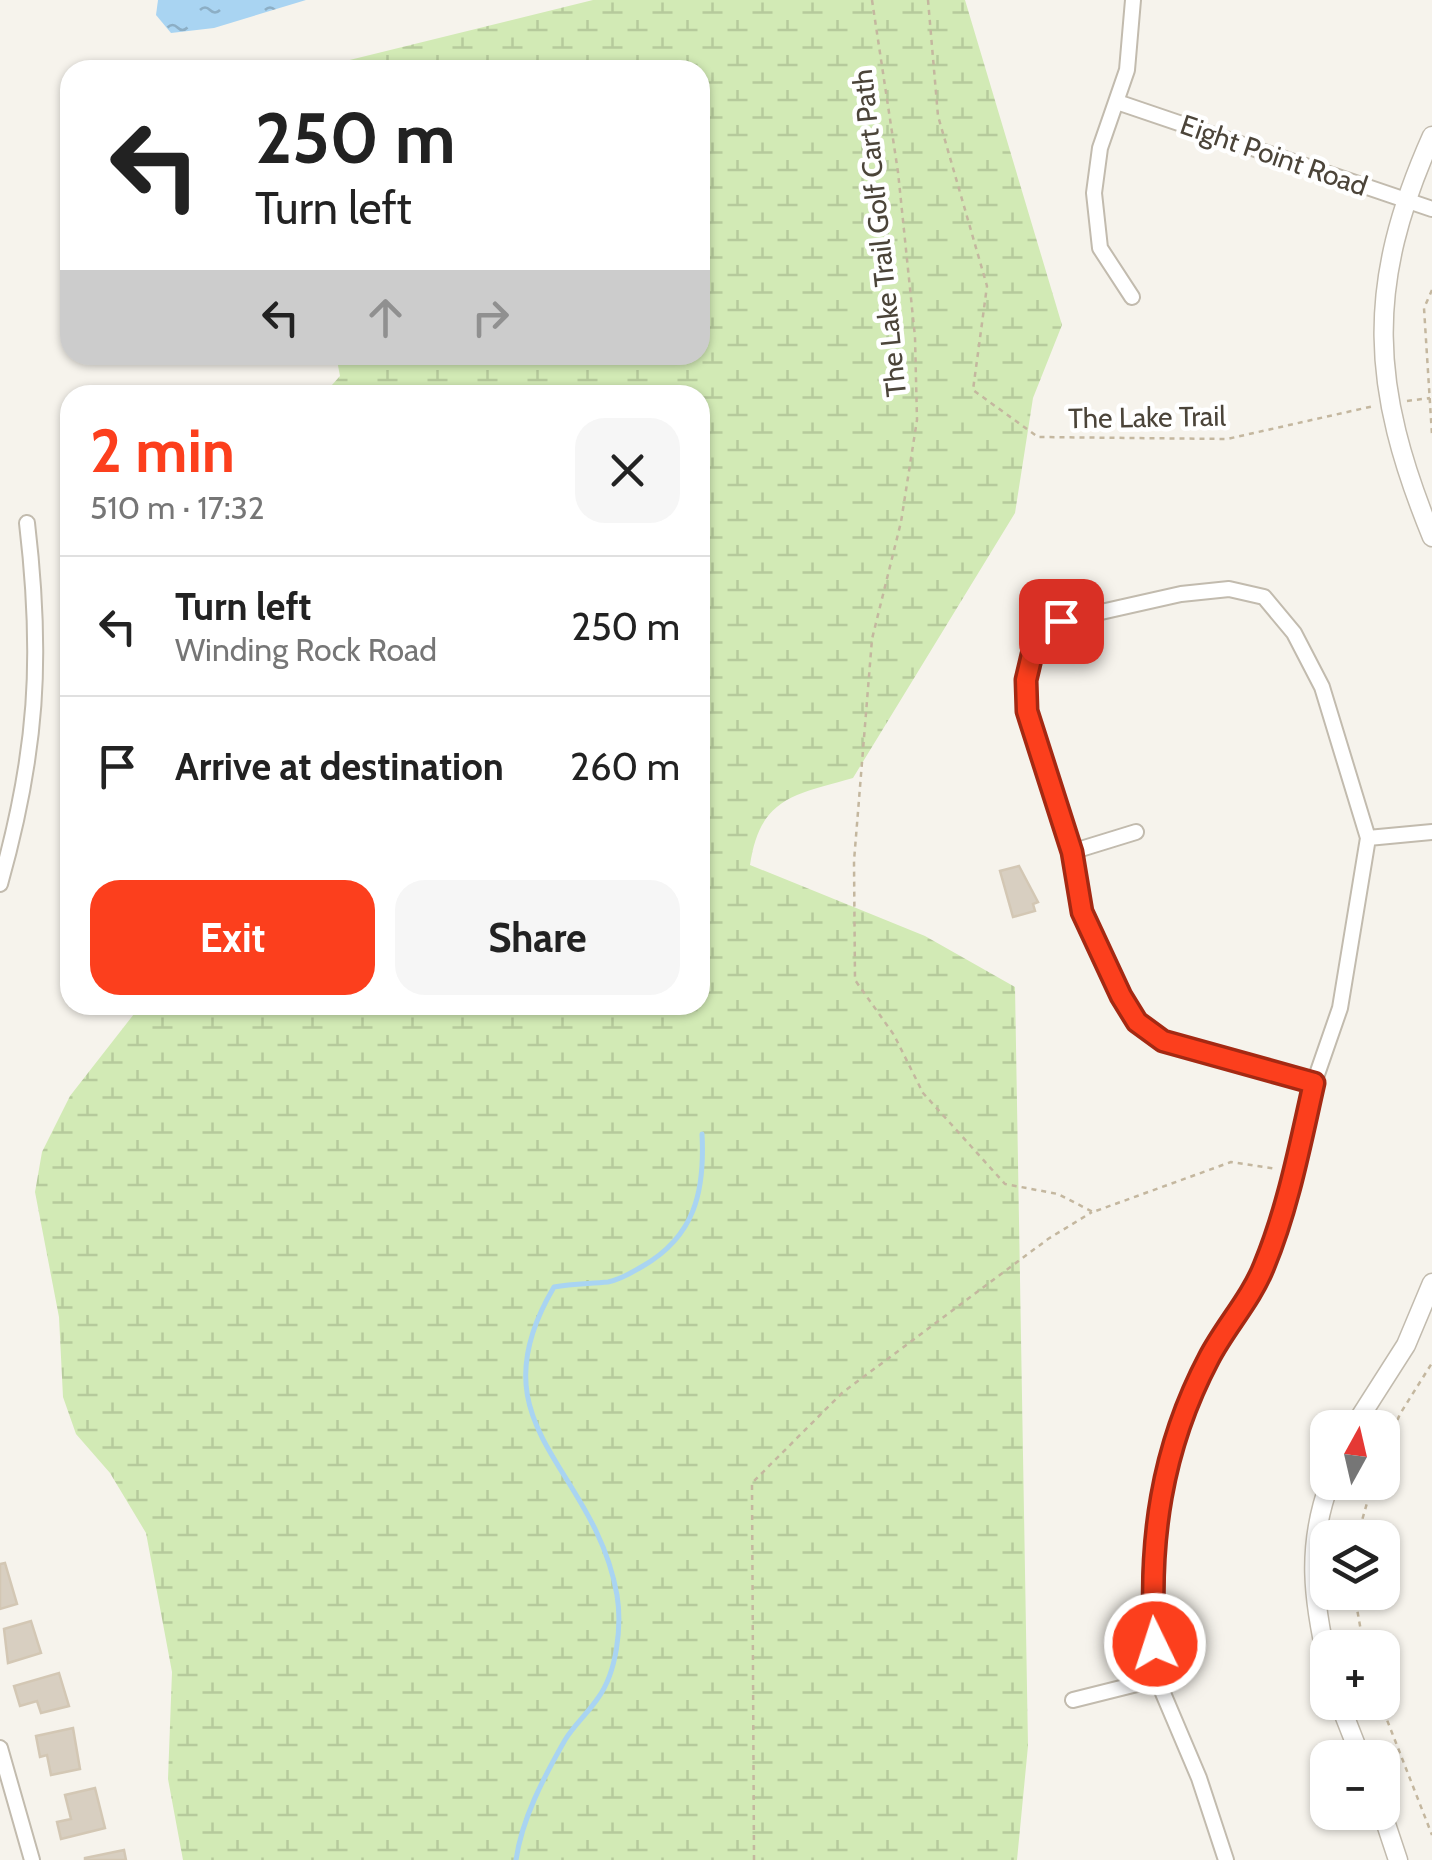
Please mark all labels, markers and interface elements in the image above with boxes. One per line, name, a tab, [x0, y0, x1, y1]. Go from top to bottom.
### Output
street label: The Lake Trail Golf Cart Path	[845, 68, 913, 398]
text: 250 m	[255, 95, 456, 181]
icon: left	[90, 100, 220, 230]
street label: Eight Point Road	[1176, 107, 1372, 203]
text: Turn left	[255, 181, 412, 235]
icon: left	[253, 290, 308, 345]
icon: ahead	[358, 290, 413, 345]
icon: right	[463, 290, 518, 345]
street label: The Lake Trail	[1068, 399, 1227, 435]
text: 2 min	[90, 414, 235, 487]
button: close	[575, 418, 680, 523]
text: 510 m · 17:32	[90, 488, 265, 527]
pin	[1019, 579, 1104, 664]
text: Turn left	[175, 583, 311, 630]
icon: arrive	[1034, 594, 1089, 649]
icon: left	[90, 599, 145, 654]
text: 250 m	[571, 603, 680, 650]
text: Winding Rock Road	[175, 630, 437, 669]
icon: arrive	[90, 739, 145, 794]
text: Arrive at destination	[175, 743, 504, 790]
text: 260 m	[570, 743, 680, 790]
button: Exit	[90, 880, 375, 995]
button: Share	[395, 880, 680, 995]
north arrow	[1310, 1410, 1400, 1500]
map controls	[1310, 1410, 1400, 1830]
button: layers	[1310, 1520, 1400, 1610]
position arrow	[1103, 1592, 1207, 1696]
button: +	[1310, 1630, 1400, 1720]
button: −	[1310, 1740, 1400, 1830]

